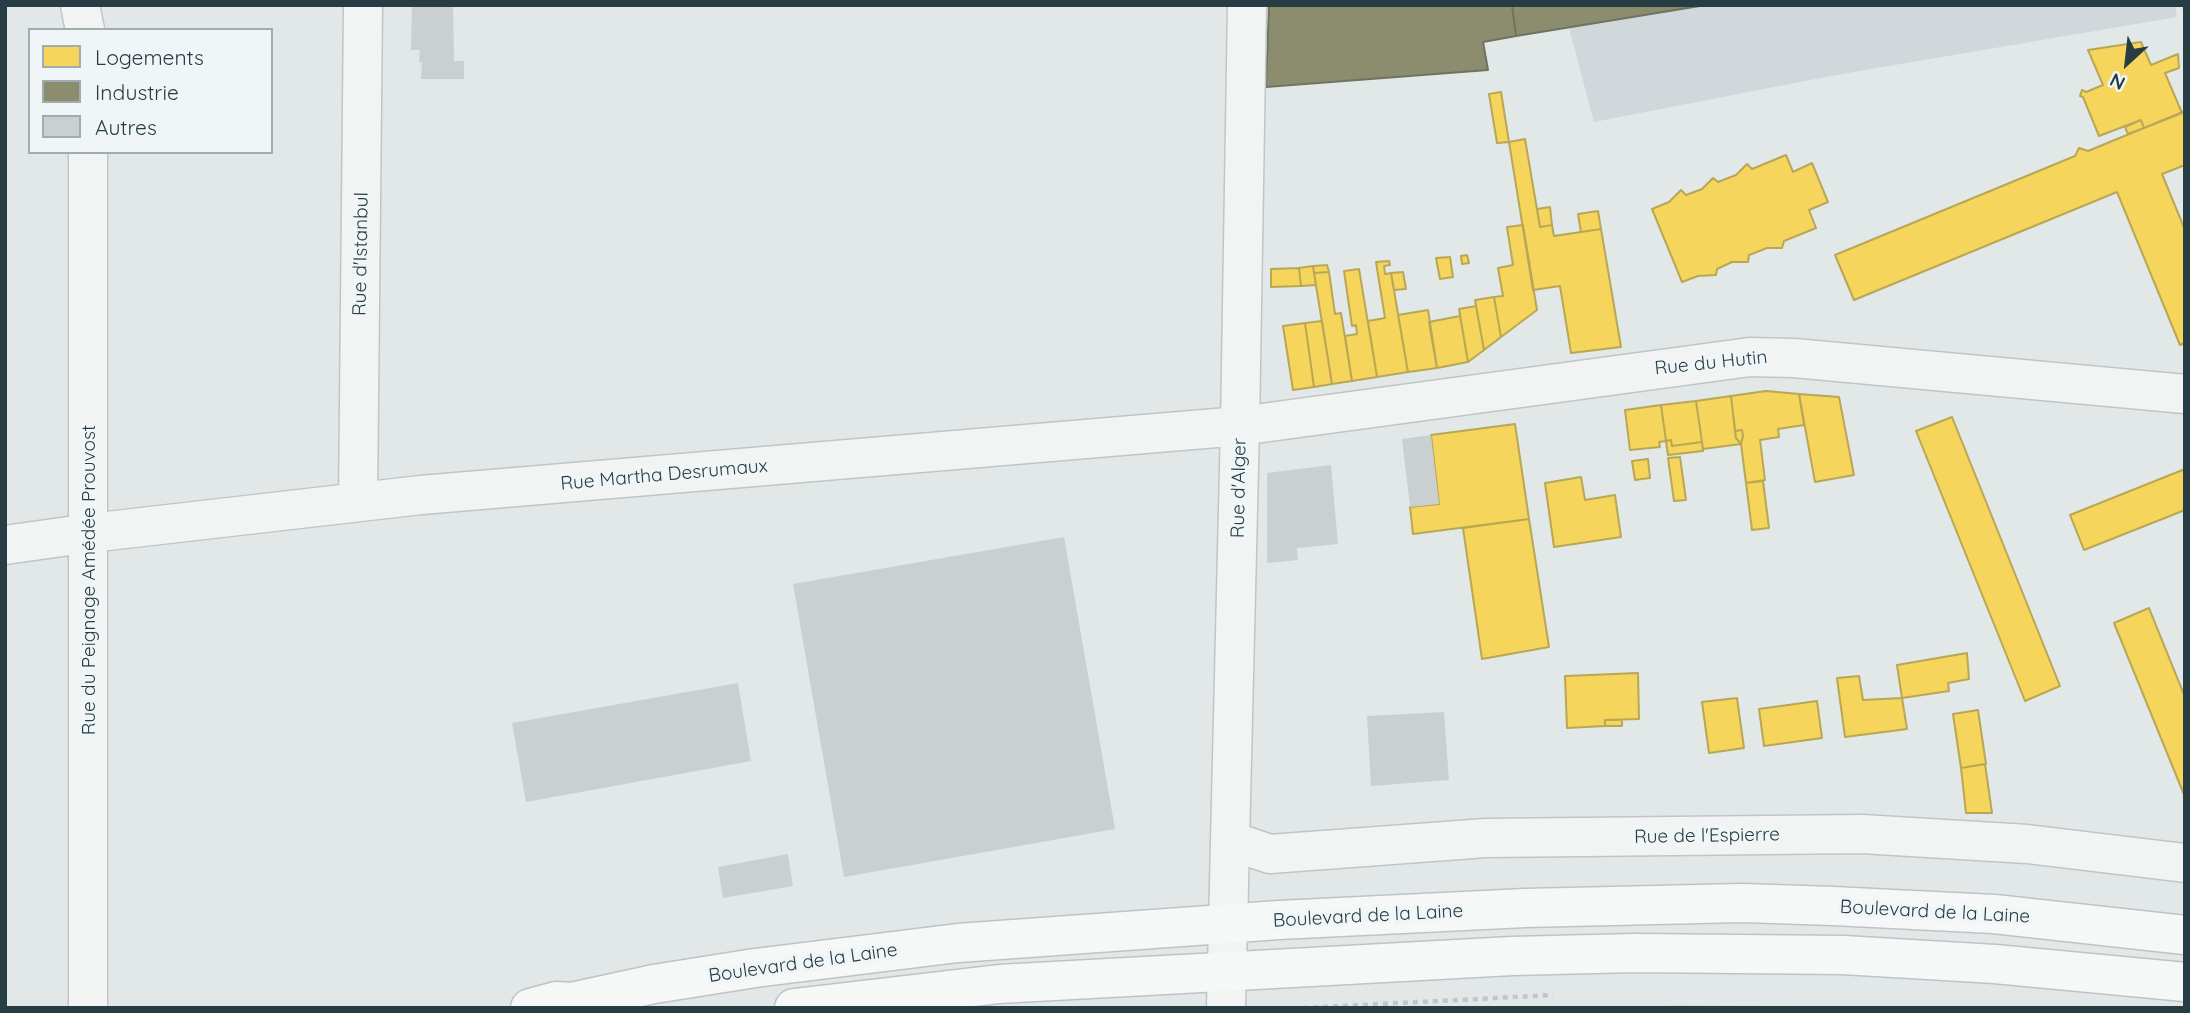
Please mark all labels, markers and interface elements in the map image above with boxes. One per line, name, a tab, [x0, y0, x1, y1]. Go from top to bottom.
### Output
legend	[28, 28, 273, 154]
north arrow	[2092, 28, 2162, 98]
text: Logements	[95, 44, 204, 70]
text: N	[2106, 68, 2129, 96]
text: Industrie	[95, 79, 179, 105]
text: Autres	[95, 114, 157, 140]
street label: Rue d'Istanbul	[349, 192, 373, 316]
street label: Rue du Hutin	[1654, 346, 1768, 380]
street label: Rue du Peignage Amédée Prouvost	[78, 425, 100, 735]
street label: Rue d'Alger	[1227, 438, 1251, 538]
street label: Rue Martha Desrumaux	[559, 455, 769, 495]
street label: Rue de l'Espierre	[1634, 823, 1780, 849]
street label: Boulevard de la Laine	[1839, 896, 2031, 928]
street label: Boulevard de la Laine	[1272, 900, 1464, 932]
street label: Boulevard de la Laine	[707, 938, 899, 988]

